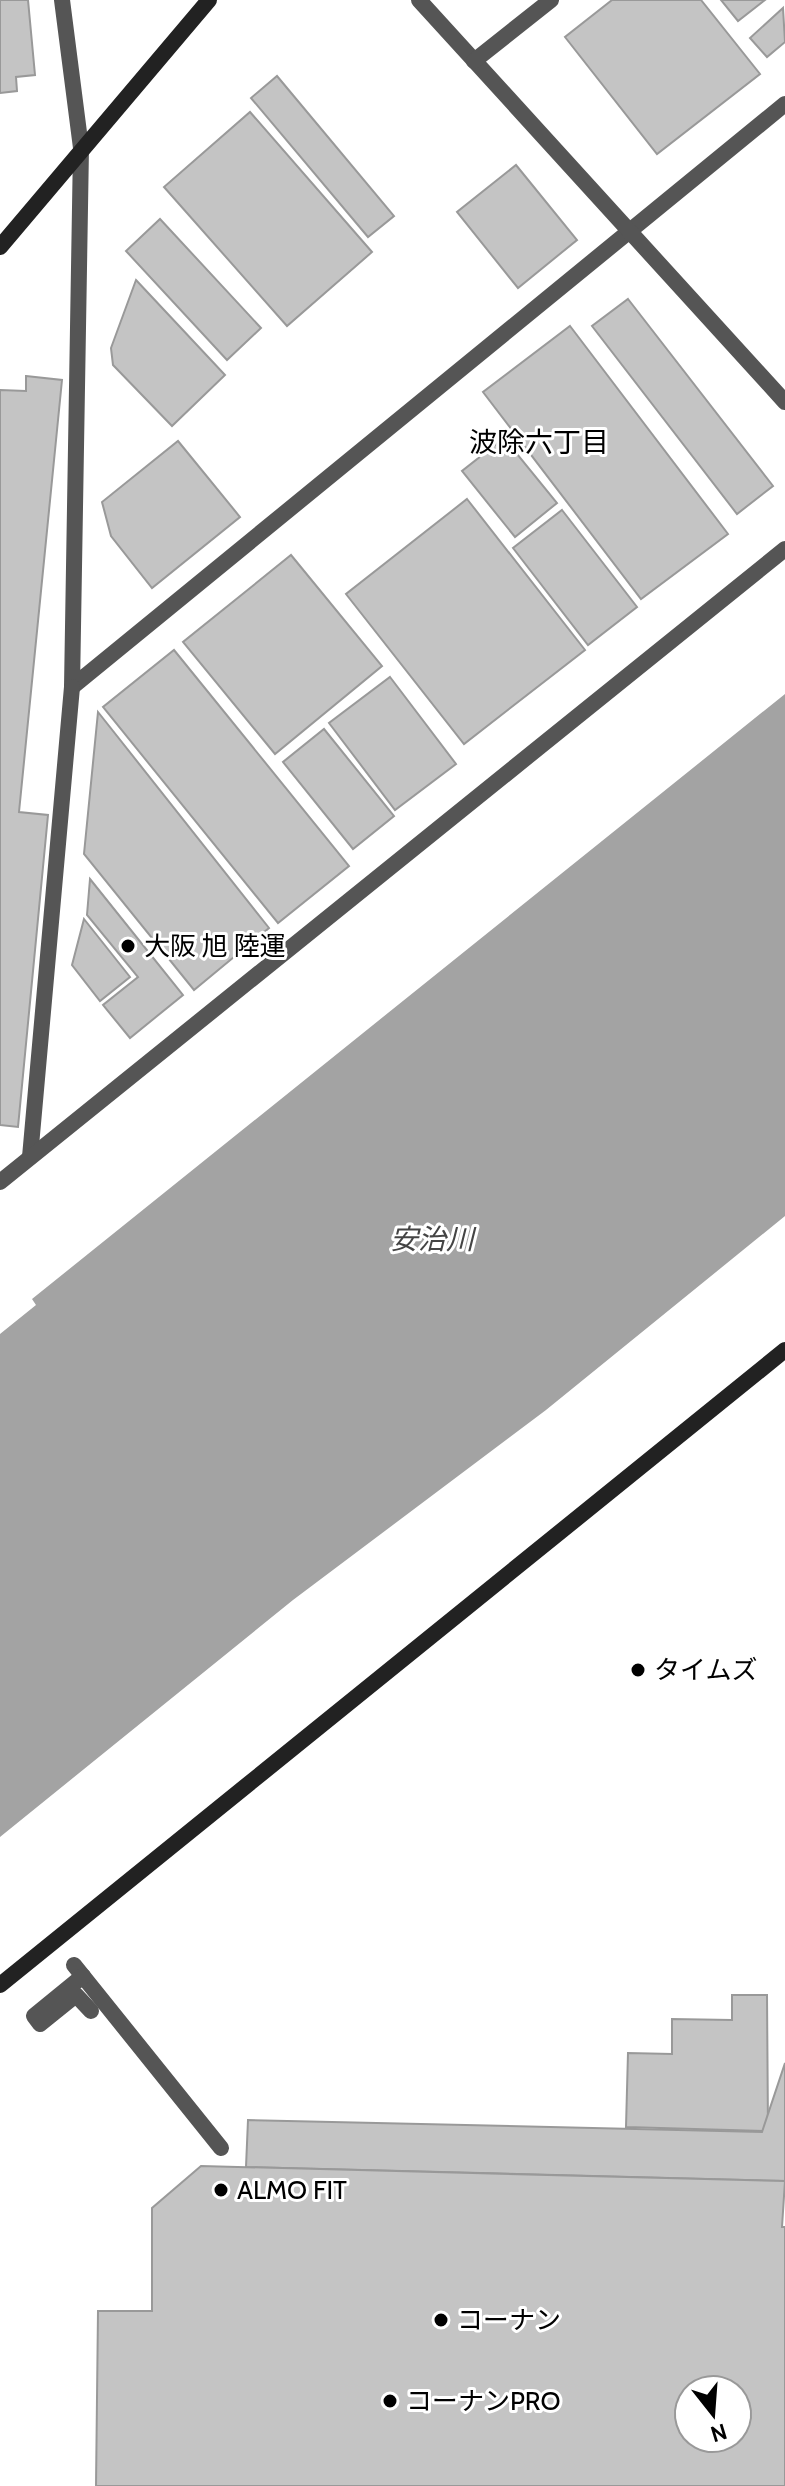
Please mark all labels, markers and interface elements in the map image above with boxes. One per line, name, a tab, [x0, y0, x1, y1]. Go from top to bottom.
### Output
district label: 波除六丁目	[469, 425, 609, 459]
place label: 大阪 旭 陸運	[144, 930, 286, 962]
marker: 大阪 旭 陸運	[119, 937, 137, 955]
water label: 安治川	[390, 1222, 477, 1256]
place label: タイムズ	[654, 1654, 757, 1686]
marker: タイムズ	[629, 1661, 647, 1679]
place label: ALMO FIT	[237, 2174, 347, 2206]
marker: ALMO FIT	[212, 2181, 230, 2199]
place label: コーナン	[457, 2304, 561, 2336]
marker: コーナン	[432, 2311, 450, 2329]
north arrow	[673, 2374, 753, 2454]
place label: コーナンPRO	[406, 2385, 561, 2417]
marker: コーナンPRO	[381, 2392, 399, 2410]
text: N	[707, 2417, 730, 2448]

